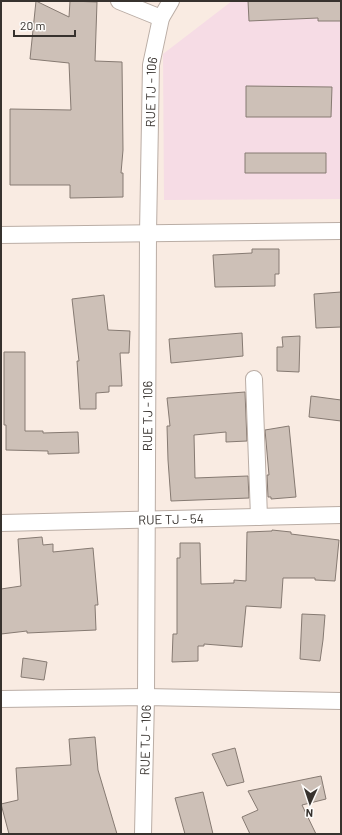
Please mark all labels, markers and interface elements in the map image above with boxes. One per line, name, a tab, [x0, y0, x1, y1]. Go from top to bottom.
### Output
scale bar	[14, 12, 75, 38]
text: 20 m	[20, 18, 46, 32]
street label: RUE TJ - 106	[142, 55, 161, 127]
street label: RUE TJ - 106	[139, 380, 155, 451]
street label: RUE TJ - 54	[138, 510, 204, 528]
street label: RUE TJ - 106	[136, 704, 154, 775]
north arrow	[290, 783, 330, 823]
text: N	[305, 807, 313, 820]

